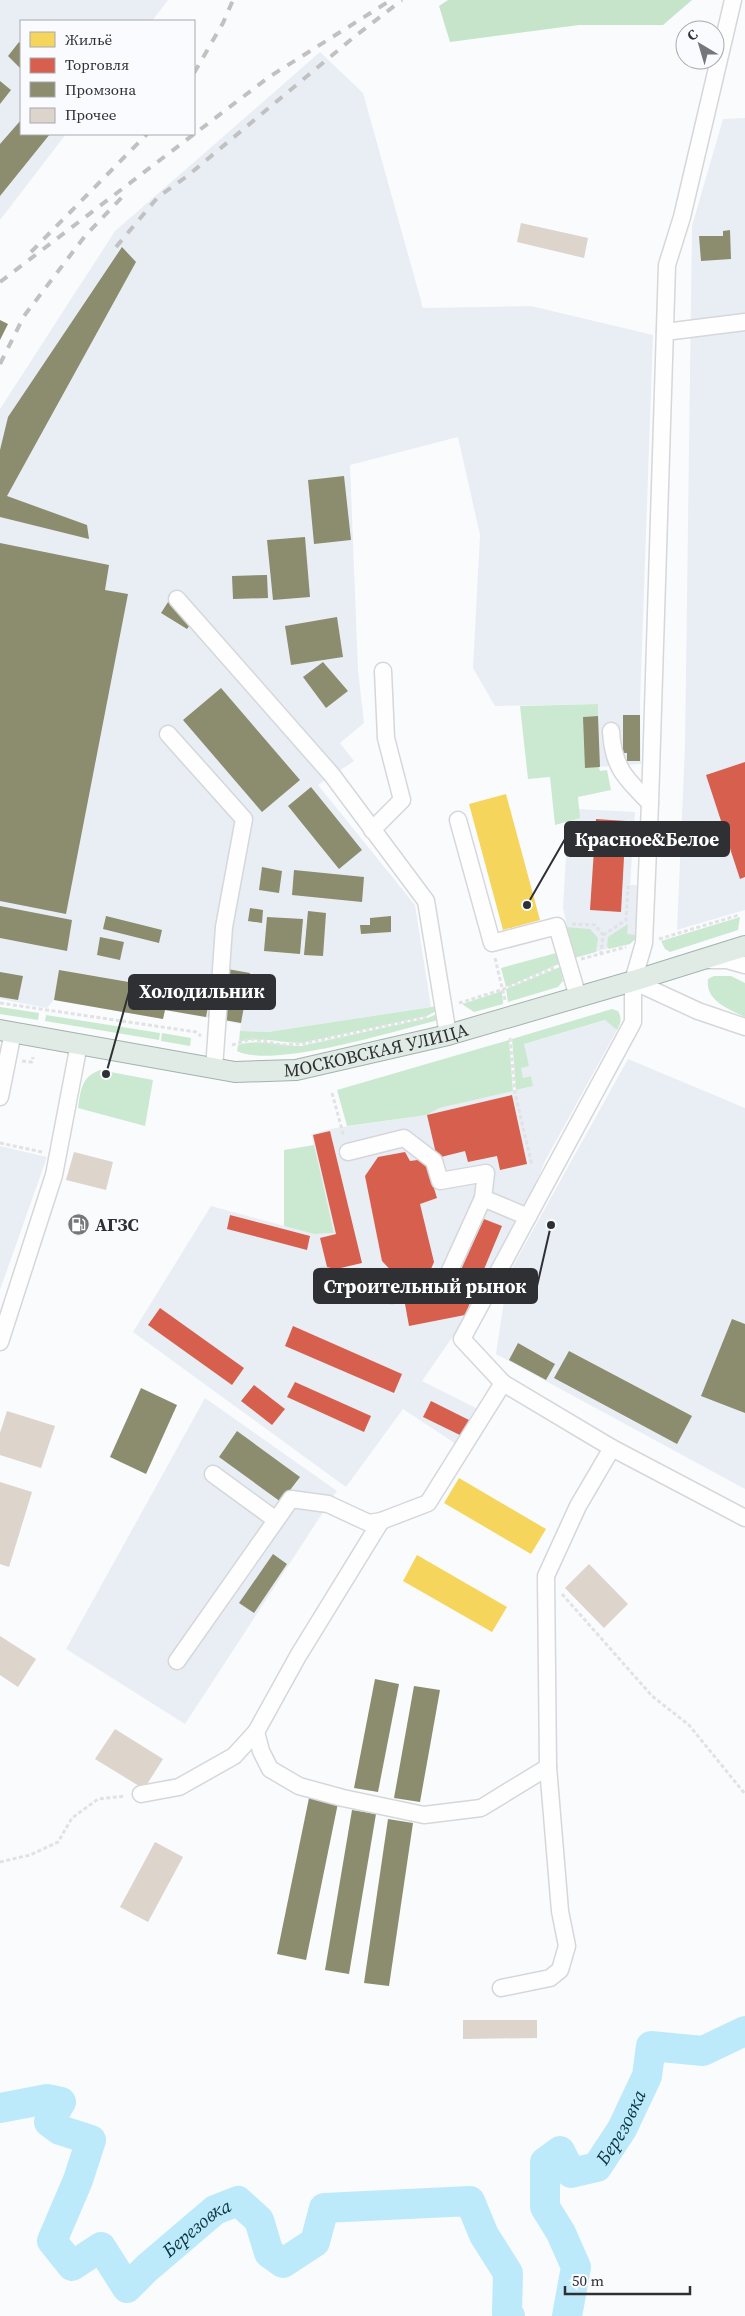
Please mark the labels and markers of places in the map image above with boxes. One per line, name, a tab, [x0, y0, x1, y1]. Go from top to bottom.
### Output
callout: Красное&Белое	[565, 822, 729, 856]
callout: Холодильник	[129, 975, 275, 1009]
place label: АГЗС	[95, 1212, 139, 1237]
fuel station icon: АГЗС	[67, 1213, 91, 1237]
callout: Строительный рынок	[314, 1269, 537, 1303]

